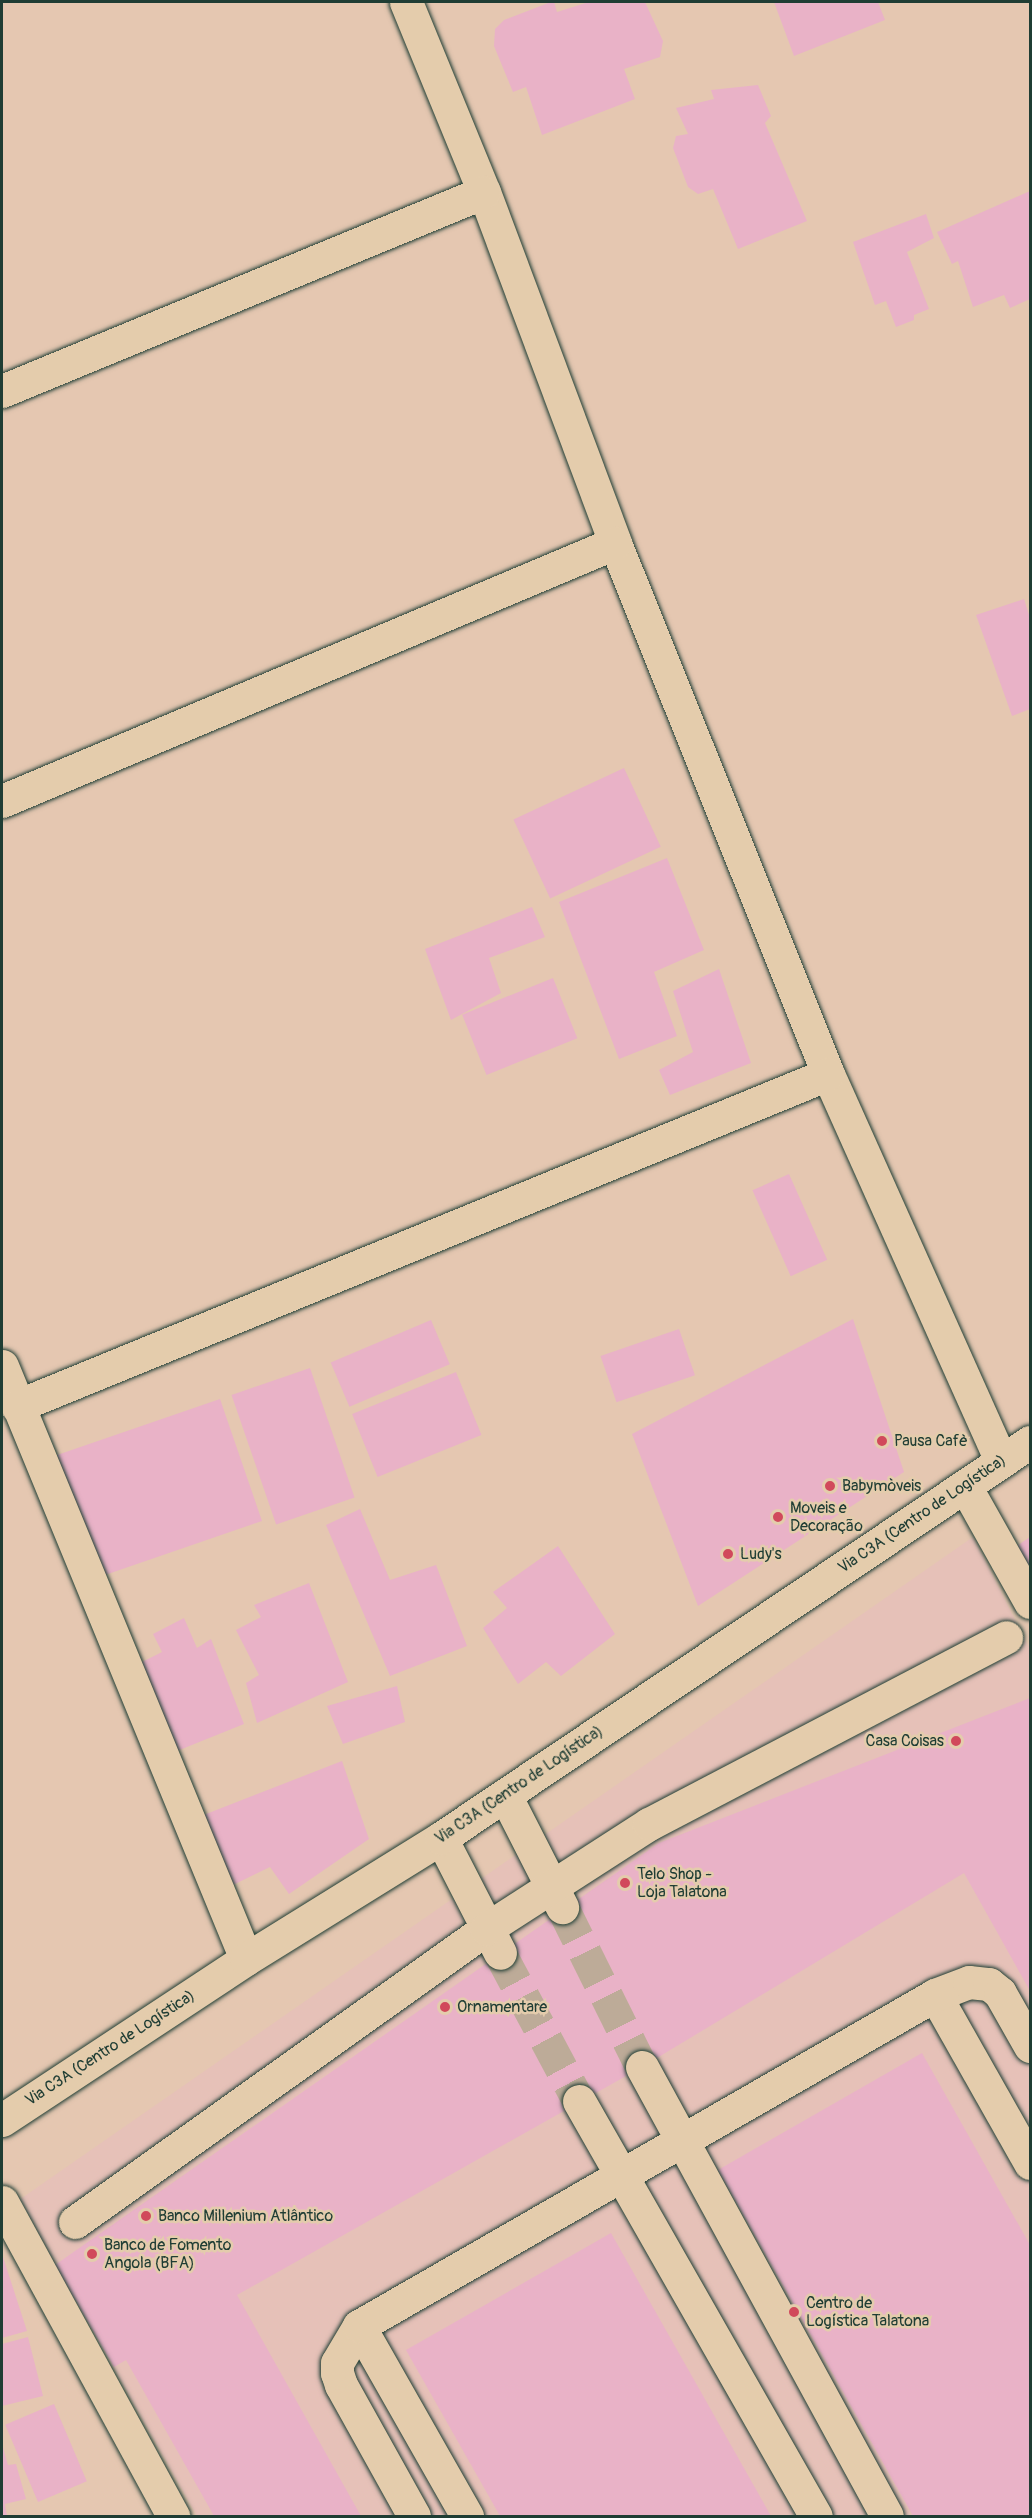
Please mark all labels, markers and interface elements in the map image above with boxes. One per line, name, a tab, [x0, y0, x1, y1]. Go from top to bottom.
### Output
place label: Pausa Cafè	[894, 1431, 968, 1451]
marker: Pausa Cafè	[875, 1434, 889, 1448]
street label: Via C3A (Centro de Logística)	[834, 1451, 1010, 1577]
place label: Babymòveis	[842, 1476, 921, 1496]
marker: Babymòveis	[823, 1479, 837, 1493]
place label: Moveis e Decoração	[790, 1498, 863, 1536]
marker: Moveis e Decoração	[771, 1510, 785, 1524]
place label: Ludy's	[740, 1544, 782, 1564]
marker: Ludy's	[721, 1547, 735, 1561]
street label: Via C3A (Centro de Logística)	[431, 1722, 607, 1848]
place label: Casa Coisas	[866, 1731, 944, 1751]
marker: Casa Coisas	[949, 1734, 963, 1748]
place label: Telo Shop - Loja Talatona	[637, 1864, 727, 1902]
marker: Telo Shop - Loja Talatona	[618, 1876, 632, 1890]
street label: Via C3A (Centro de Logística)	[22, 1986, 198, 2110]
place label: Ornamentare	[457, 1997, 547, 2017]
marker: Ornamentare	[438, 2000, 452, 2014]
place label: Banco Millenium Atlântico	[158, 2206, 333, 2226]
marker: Banco Millenium Atlântico	[139, 2209, 153, 2223]
place label: Banco de Fomento Angola (BFA)	[104, 2235, 231, 2273]
marker: Banco de Fomento Angola (BFA)	[85, 2247, 99, 2261]
place label: Centro de Logística Talatona	[806, 2293, 929, 2331]
marker: Centro de Logística Talatona	[787, 2305, 801, 2319]

